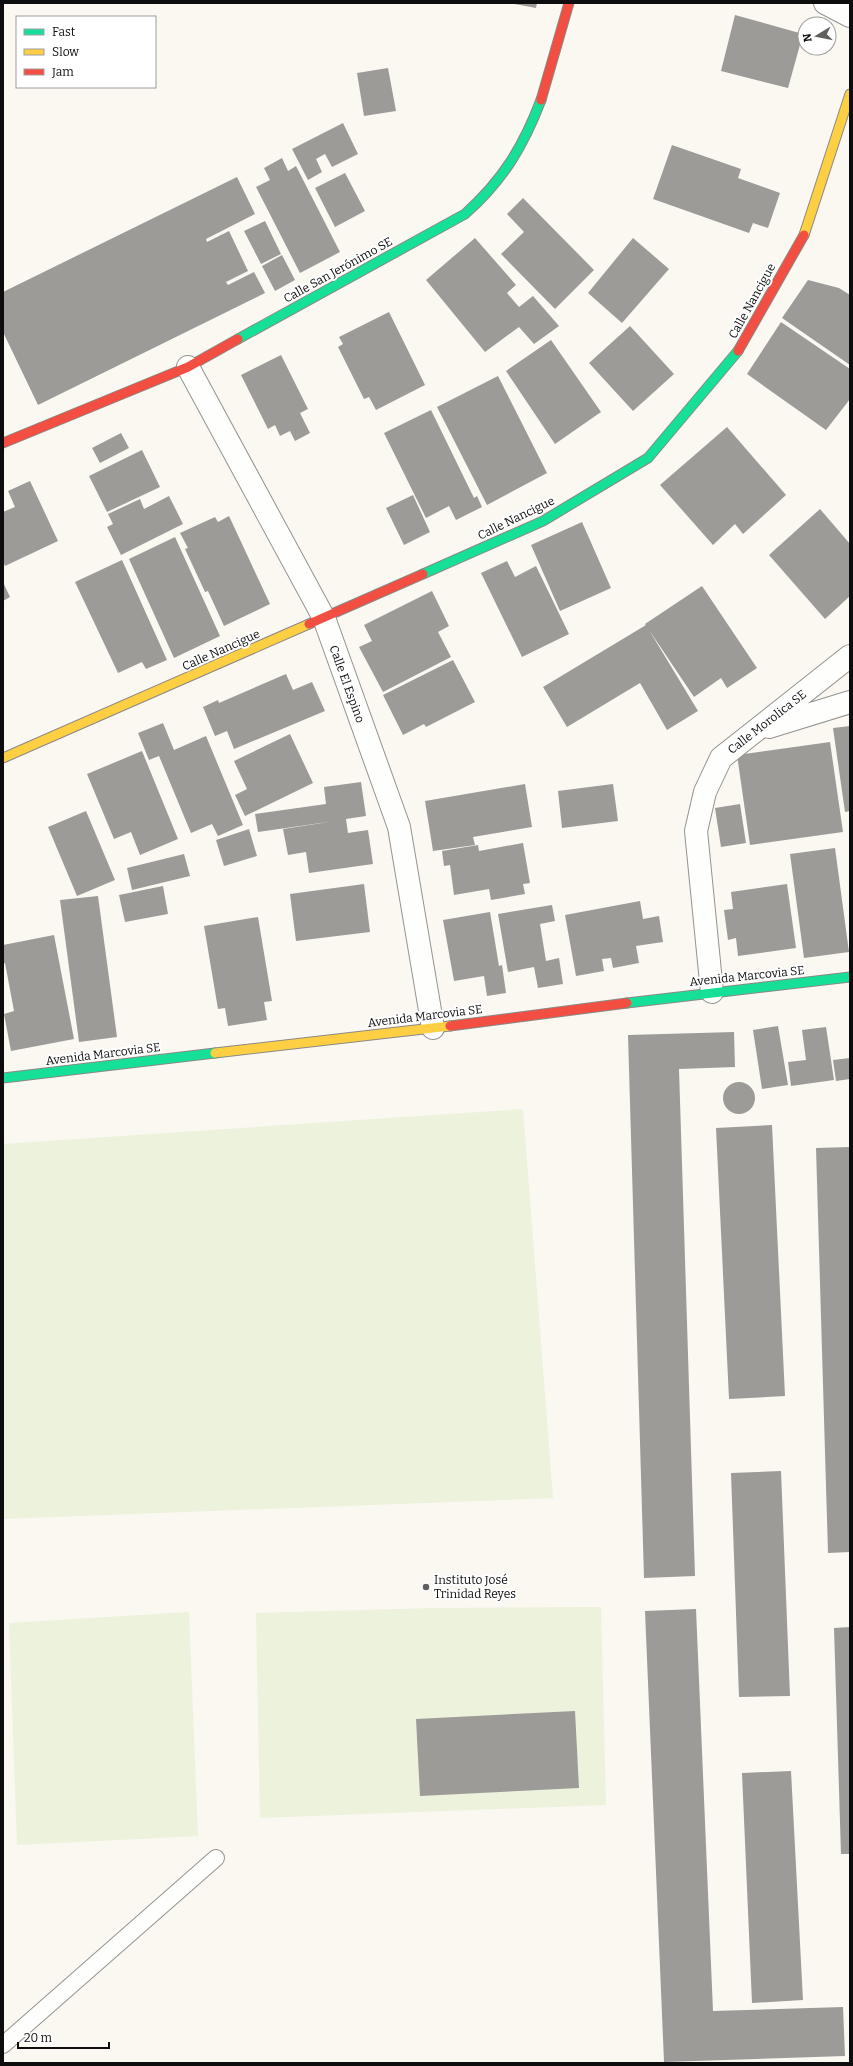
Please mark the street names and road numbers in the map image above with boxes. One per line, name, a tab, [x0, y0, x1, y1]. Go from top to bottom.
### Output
street label: Calle San Jerónimo SE	[281, 234, 395, 306]
street label: Calle Nancigue	[726, 261, 778, 341]
street label: Calle Nancigue	[475, 493, 557, 543]
street label: Calle Nancigue	[180, 627, 262, 673]
street label: Calle El Espino	[326, 643, 368, 725]
street label: Calle Morolica SE	[725, 687, 809, 757]
street label: Avenida Marcovia SE	[689, 963, 805, 989]
street label: Avenida Marcovia SE	[367, 1002, 483, 1030]
street label: Avenida Marcovia SE	[45, 1040, 161, 1068]

